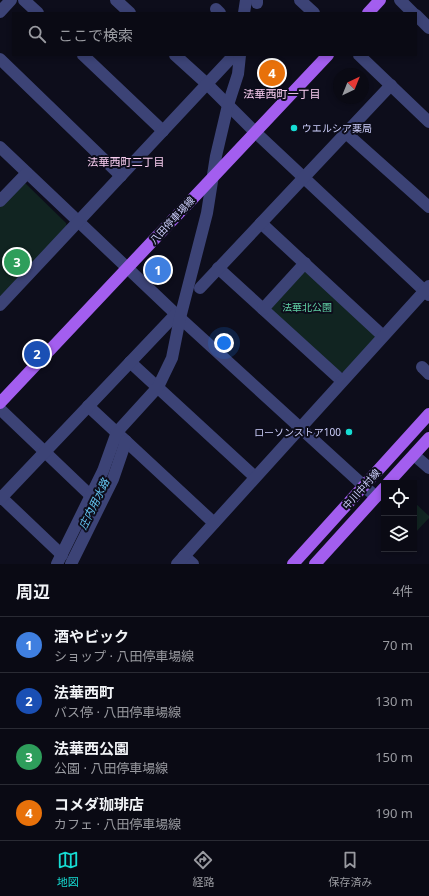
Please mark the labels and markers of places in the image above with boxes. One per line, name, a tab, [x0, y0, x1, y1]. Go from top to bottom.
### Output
pin: 4	[259, 58, 285, 88]
place label: ウエルシア薬局	[302, 121, 372, 135]
marker: ウエルシア薬局	[289, 123, 299, 133]
pin: 3	[4, 247, 30, 277]
pin: 1	[145, 255, 171, 285]
pin: 2	[24, 339, 50, 369]
place label: ローソンストア100	[254, 425, 341, 439]
marker: ローソンストア100	[344, 427, 354, 437]

